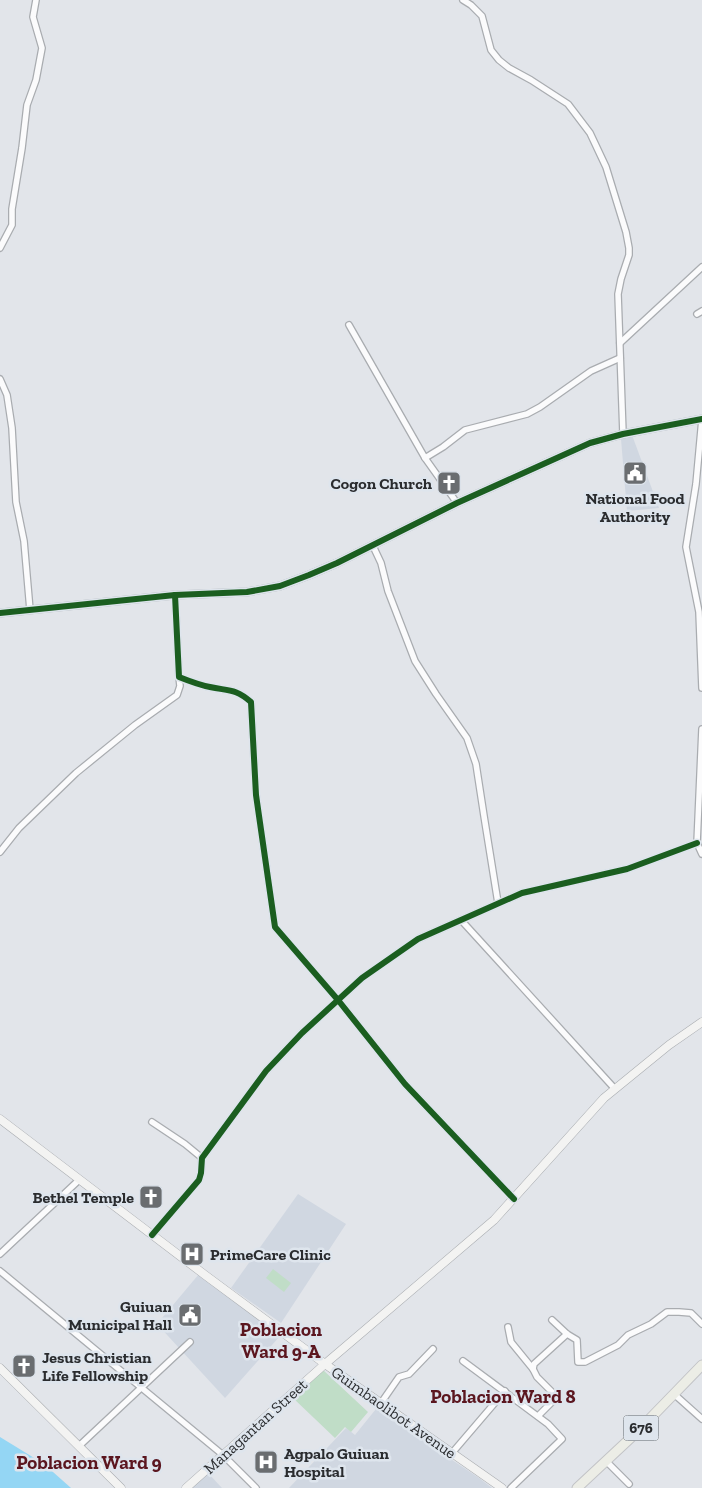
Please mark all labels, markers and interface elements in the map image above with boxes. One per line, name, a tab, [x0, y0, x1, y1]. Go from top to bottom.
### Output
public building icon: National Food Authority	[622, 460, 648, 486]
church icon: Cogon Church	[436, 470, 462, 496]
place label: Cogon Church	[331, 474, 433, 493]
place label: National Food Authority	[585, 489, 685, 526]
church icon: Bethel Temple	[138, 1184, 164, 1210]
place label: Bethel Temple	[32, 1188, 134, 1207]
hospital icon: PrimeCare Clinic	[179, 1241, 205, 1267]
place label: PrimeCare Clinic	[210, 1245, 331, 1264]
place label: Guiuan Municipal Hall	[68, 1297, 172, 1334]
public building icon: Guiuan Municipal Hall	[177, 1302, 203, 1328]
district label: Poblacion Ward 9-A	[240, 1318, 323, 1363]
place label: Jesus Christian Life Fellowship	[42, 1348, 152, 1385]
church icon: Jesus Christian Life Fellowship	[11, 1353, 37, 1379]
street label: Guimbaolibot Avenue	[328, 1362, 460, 1463]
street label: Managantan Street	[200, 1375, 311, 1478]
district label: Poblacion Ward 8	[430, 1385, 576, 1408]
road number: 676	[624, 1416, 658, 1440]
place label: Agpalo Guiuan Hospital	[284, 1444, 390, 1481]
hospital icon: Agpalo Guiuan Hospital	[253, 1449, 279, 1475]
district label: Poblacion Ward 9	[16, 1451, 162, 1474]

